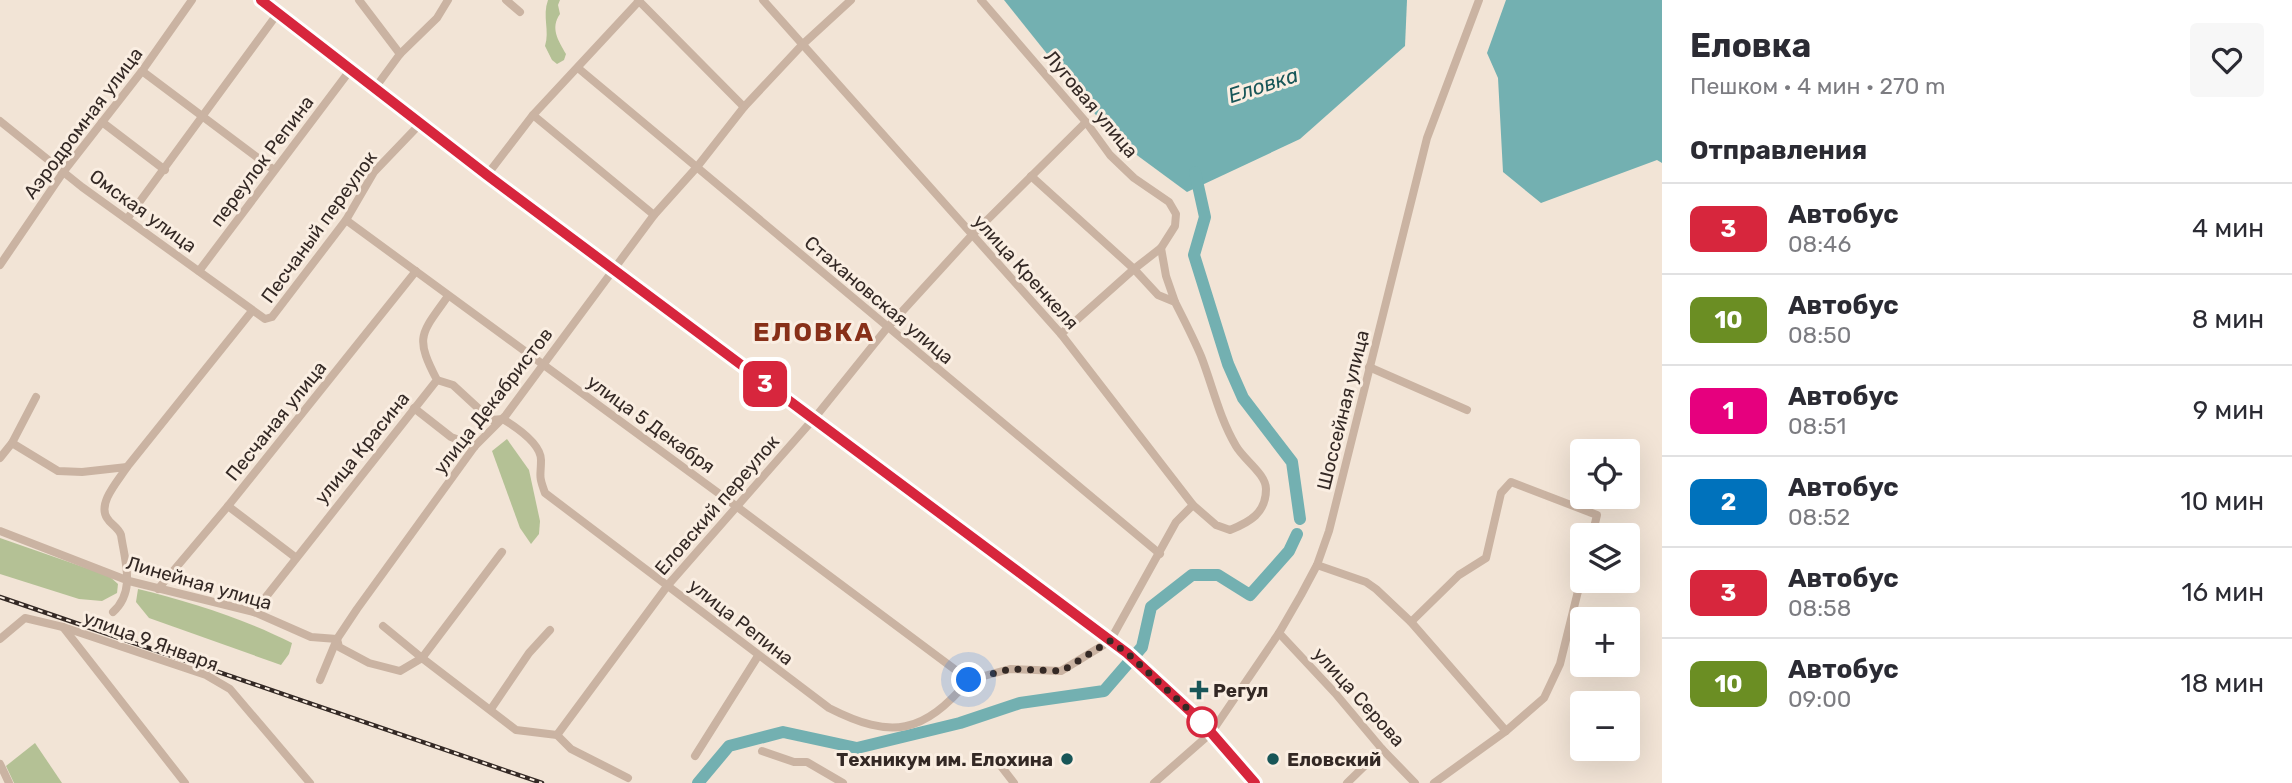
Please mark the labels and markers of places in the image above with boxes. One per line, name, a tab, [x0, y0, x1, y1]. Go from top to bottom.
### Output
place label: Регул	[1213, 679, 1268, 702]
marker: Регул	[1191, 682, 1207, 698]
unlabelled marker	[1187, 707, 1217, 737]
place label: Техникум им. Елохина	[836, 748, 1053, 771]
place label: Еловский	[1287, 748, 1381, 771]
marker: Техникум им. Елохина	[1059, 751, 1075, 767]
marker: Еловский	[1265, 751, 1281, 767]

